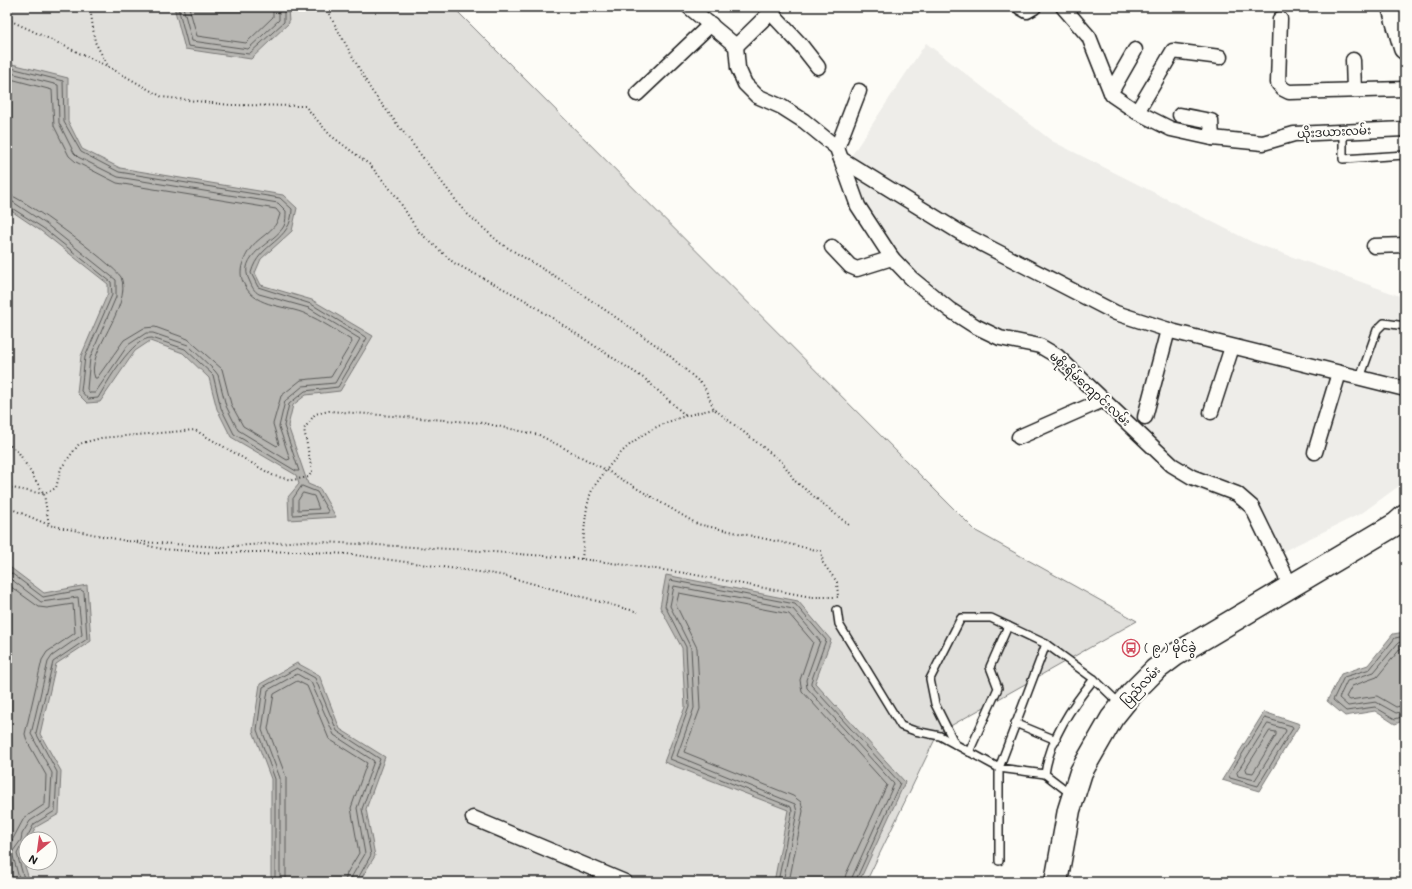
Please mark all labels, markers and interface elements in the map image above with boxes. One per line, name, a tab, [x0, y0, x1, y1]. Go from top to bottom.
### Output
street label: ယိုးဒယားလမ်း	[1296, 121, 1372, 144]
street label: မစိုးရိမ်ကျောင်းလမ်း	[1045, 348, 1135, 431]
bus stop icon: ( ၉ ) မိုင်ခွဲ	[1121, 638, 1141, 658]
place label: ( ၉ ) မိုင်ခွဲ	[1144, 639, 1196, 658]
street label: ပြည်လမ်း	[1117, 662, 1166, 711]
north arrow	[18, 831, 58, 871]
text: N	[26, 852, 40, 869]

